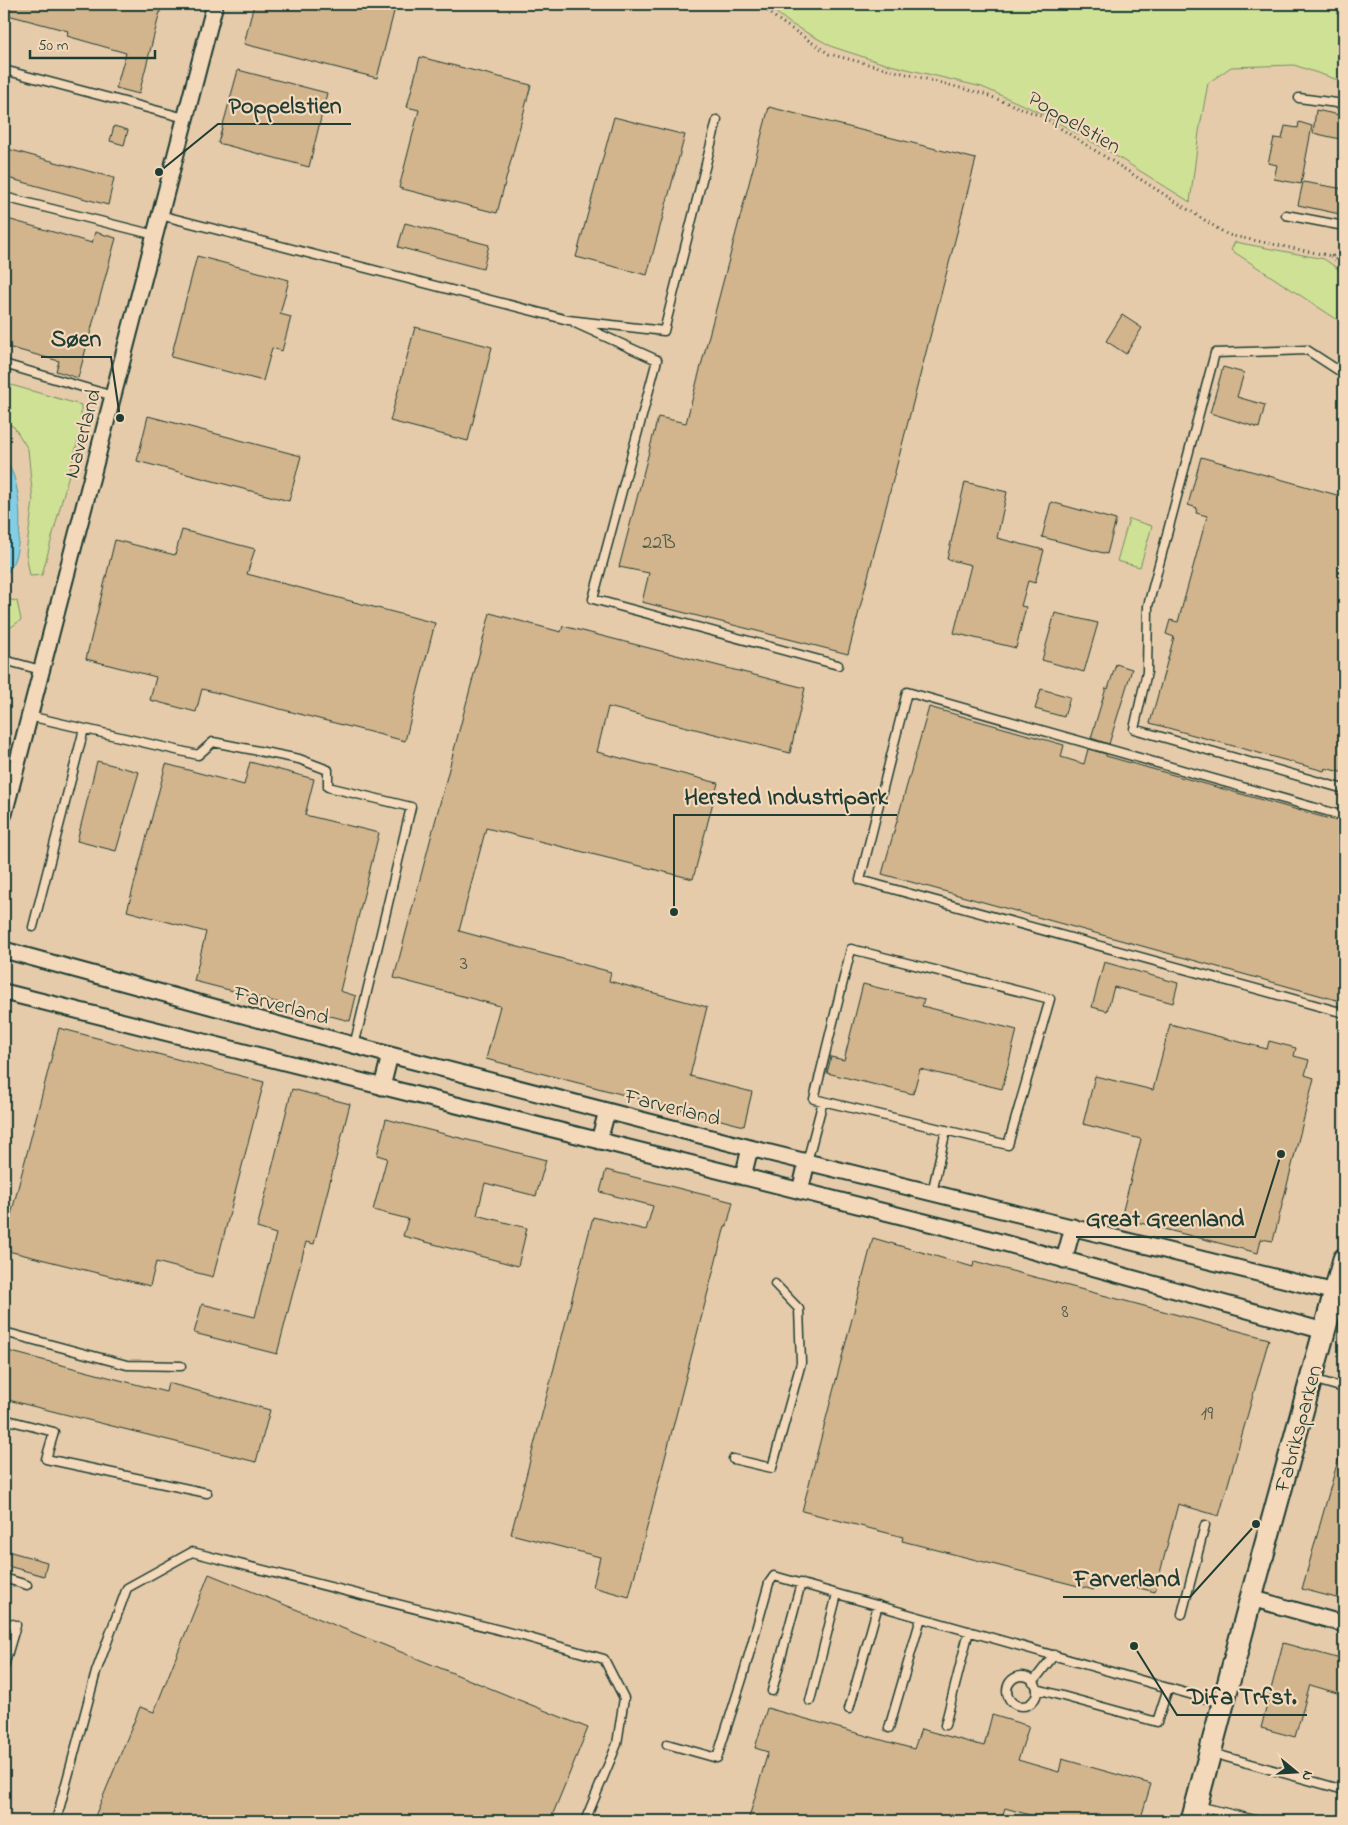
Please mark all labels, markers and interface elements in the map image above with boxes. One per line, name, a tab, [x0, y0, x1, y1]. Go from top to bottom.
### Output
scale bar	[30, 28, 155, 60]
text: 50 m	[38, 35, 69, 57]
street label: Poppelstien	[1021, 84, 1126, 163]
callout: Poppelstien	[218, 85, 351, 124]
text: Poppelstien	[228, 90, 342, 125]
callout: Søen	[41, 318, 111, 357]
text: Søen	[51, 323, 101, 358]
street label: Naverland	[57, 386, 111, 482]
house number: 22B	[642, 529, 676, 558]
callout: Hersted Industripark	[674, 776, 897, 815]
text: Hersted Industripark	[684, 781, 888, 816]
house number: 3	[460, 950, 468, 979]
street label: Farverland	[229, 979, 332, 1035]
street label: Farverland	[620, 1081, 723, 1136]
callout: Great Greenland	[1076, 1198, 1255, 1237]
text: Great Greenland	[1086, 1203, 1245, 1238]
house number: 8	[1061, 1298, 1069, 1327]
street label: Fabriksparken	[1267, 1362, 1332, 1497]
house number: 19	[1201, 1400, 1213, 1429]
callout: Farverland	[1063, 1558, 1190, 1597]
text: Farverland	[1073, 1563, 1181, 1598]
callout: Difa Trfst.	[1177, 1676, 1307, 1715]
text: Difa Trfst.	[1186, 1681, 1297, 1716]
north arrow	[1270, 1748, 1320, 1798]
text: N	[1295, 1768, 1318, 1783]

